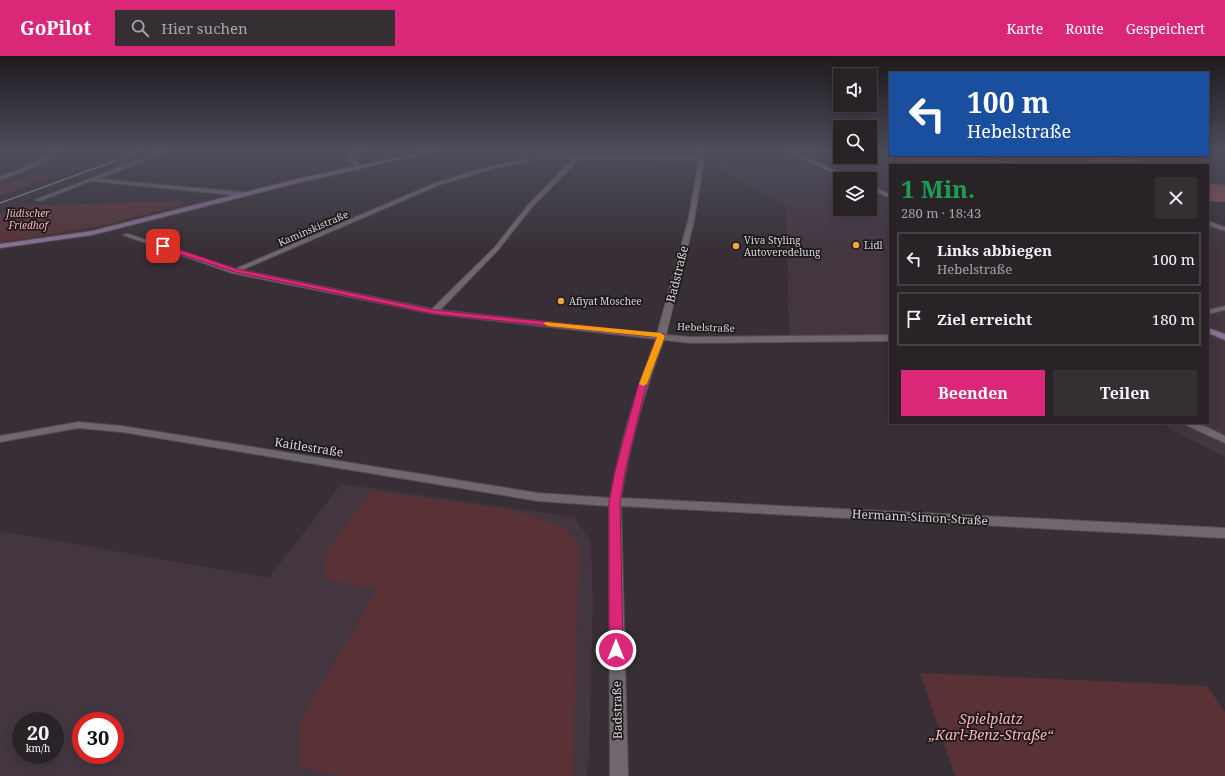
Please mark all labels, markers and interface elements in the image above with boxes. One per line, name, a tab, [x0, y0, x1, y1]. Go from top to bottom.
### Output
search box	[115, 10, 395, 46]
text: GoPilot	[20, 15, 91, 41]
icon: search	[129, 17, 151, 39]
text: Hier suchen	[161, 18, 248, 38]
text: Karte	[1007, 19, 1043, 38]
text: Route	[1065, 19, 1104, 38]
text: Gespeichert	[1126, 19, 1205, 38]
map controls	[833, 68, 877, 216]
button: sound	[833, 68, 877, 112]
text: 100 m	[967, 83, 1049, 121]
icon: left	[901, 88, 953, 140]
text: Hebelstraße	[967, 119, 1071, 143]
button: search	[833, 120, 877, 164]
button: layers	[833, 172, 877, 216]
text: 1 Min.	[901, 172, 975, 205]
button: close	[1155, 177, 1197, 219]
text: 280 m · 18:43	[901, 204, 981, 222]
park label: Jüdischer Friedhof	[4, 206, 50, 232]
street label: Kaminskistraße	[276, 207, 350, 249]
pin	[146, 229, 180, 263]
place label: Viva Styling Autoveredelung	[744, 233, 821, 259]
icon: arrive	[152, 235, 174, 257]
place label: Lidl	[864, 238, 883, 252]
marker: Lidl	[851, 240, 861, 250]
text: Links abbiegen	[937, 240, 1052, 260]
marker: Viva Styling Autoveredelung	[731, 241, 741, 251]
street label: Badstraße	[662, 244, 692, 304]
icon: left	[903, 248, 925, 270]
text: 100 m	[1152, 249, 1195, 269]
text: Hebelstraße	[937, 260, 1012, 278]
place label: Afiyat Moschee	[569, 294, 642, 308]
marker: Afiyat Moschee	[556, 296, 566, 306]
icon: arrive	[903, 308, 925, 330]
text: Ziel erreicht	[937, 309, 1032, 329]
text: 180 m	[1152, 309, 1195, 329]
street label: Hebelstraße	[677, 319, 735, 335]
button: Beenden	[901, 370, 1045, 416]
button: Teilen	[1053, 370, 1197, 416]
street label: Kaitlestraße	[273, 433, 345, 461]
street label: Hermann-Simon-Straße	[852, 505, 988, 529]
position arrow	[595, 629, 637, 671]
street label: Badstraße	[608, 681, 626, 739]
park label: Spielplatz „Karl-Benz-Straße“	[928, 709, 1054, 744]
speed limit sign: 30	[72, 712, 124, 764]
text: 20	[27, 719, 49, 746]
text: km/h	[26, 741, 50, 755]

